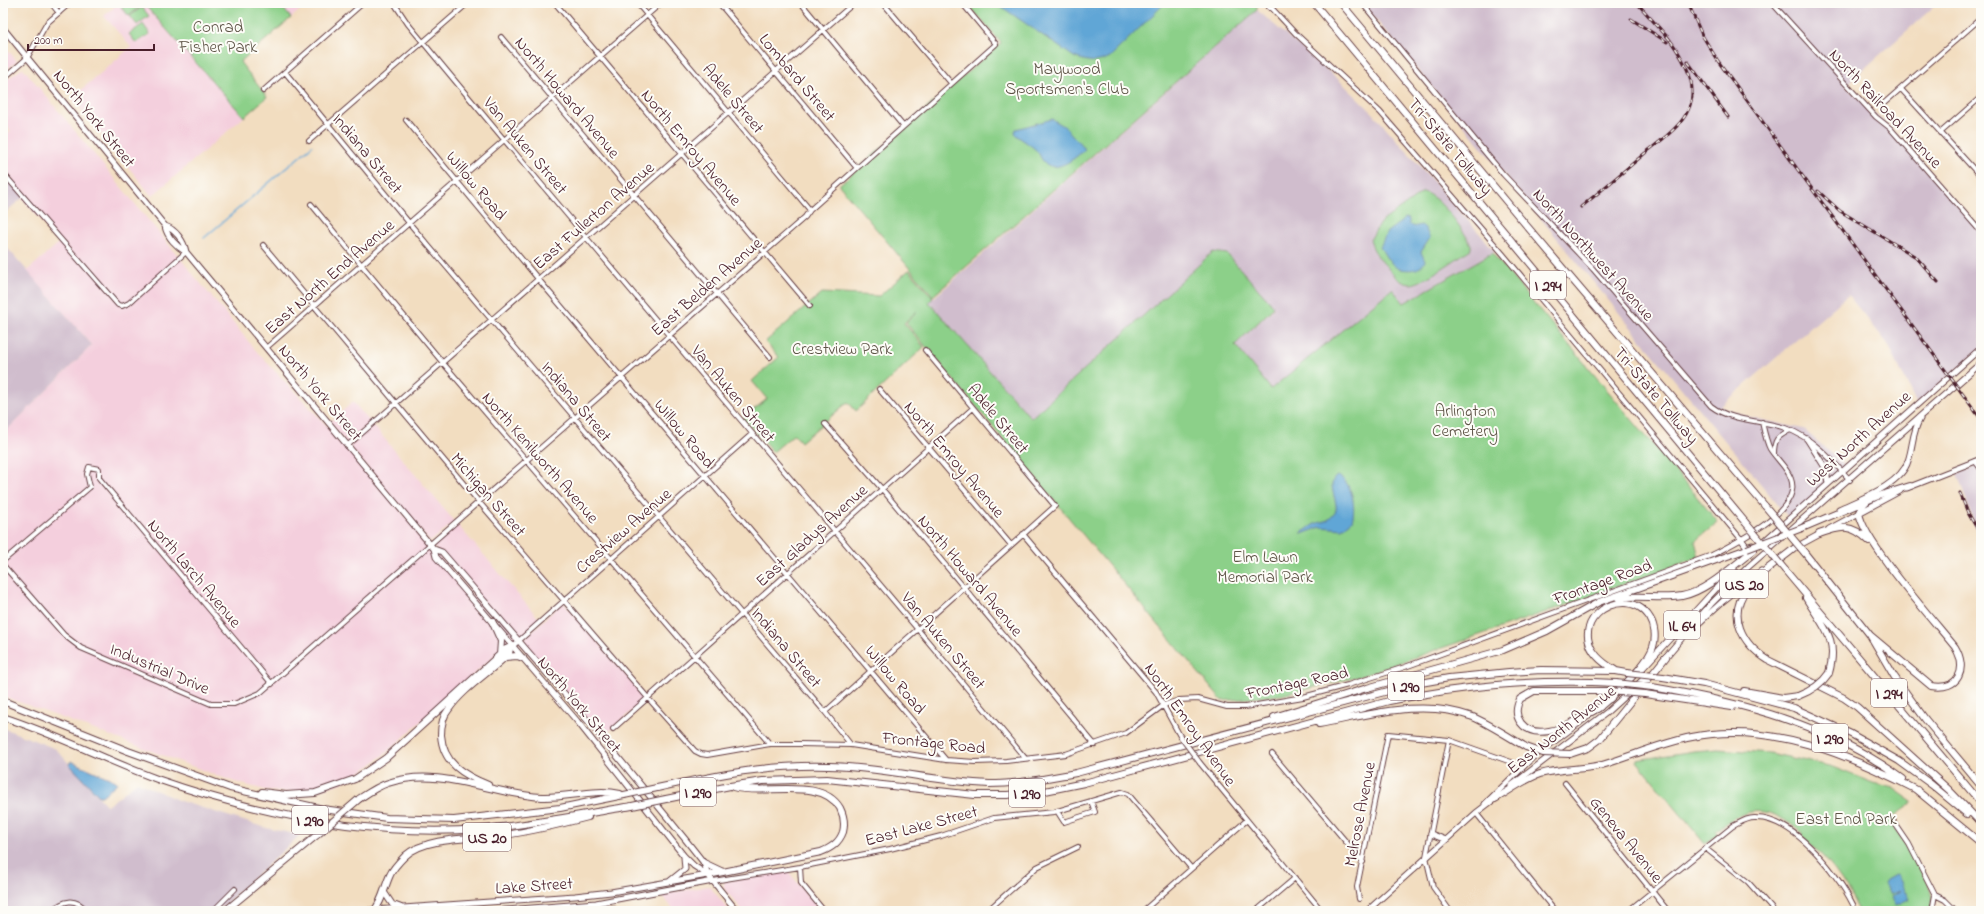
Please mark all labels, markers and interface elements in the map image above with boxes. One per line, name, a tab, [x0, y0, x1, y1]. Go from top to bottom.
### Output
park label: Conrad Fisher Park	[178, 15, 258, 60]
scale bar	[28, 26, 154, 52]
street label: Lombard Street	[752, 28, 841, 128]
street label: North Howard Avenue	[508, 31, 626, 165]
text: 200 m	[34, 32, 63, 50]
street label: North Railroad Avenue	[1823, 43, 1948, 175]
park label: Maywood Sportsmen's Club	[1005, 57, 1129, 102]
street label: Adele Street	[696, 58, 770, 140]
street label: North York Street	[46, 65, 141, 173]
street label: North Emroy Avenue	[634, 84, 748, 213]
street label: Van Auken Street	[476, 91, 573, 200]
street label: Tri-State Tollway	[1401, 93, 1498, 202]
street label: Indiana Street	[326, 108, 408, 200]
street label: Willow Road	[439, 146, 513, 227]
street label: East Fullerton Avenue	[528, 156, 661, 276]
street label: North Northwest Avenue	[1526, 183, 1660, 327]
street label: East North End Avenue	[260, 213, 401, 341]
street label: East Belden Avenue	[646, 231, 769, 343]
road number: I 294	[1530, 271, 1566, 299]
park label: Crestview Park	[792, 337, 893, 362]
street label: North York Street	[272, 339, 368, 447]
street label: Van Auken Street	[684, 339, 781, 448]
street label: Tri-State Tollway	[1607, 342, 1704, 451]
street label: Indiana Street	[535, 356, 617, 448]
street label: Adele Street	[961, 378, 1035, 460]
street label: West North Avenue	[1801, 385, 1917, 493]
street label: North Kenilworth Avenue	[475, 386, 605, 530]
street label: Willow Road	[647, 394, 721, 475]
street label: North Emroy Avenue	[897, 396, 1011, 525]
park label: Arlington Cemetery	[1432, 399, 1498, 445]
street label: Michigan Street	[443, 447, 532, 544]
street label: East Gladys Avenue	[750, 479, 875, 594]
street label: Crestview Avenue	[570, 482, 678, 580]
street label: North Howard Avenue	[911, 509, 1029, 643]
street label: North Larch Avenue	[141, 514, 247, 634]
park label: Elm Lawn Memorial Park	[1217, 545, 1313, 590]
street label: Frontage Road	[1549, 553, 1657, 614]
road number: US 20	[1720, 570, 1768, 598]
street label: Van Auken Street	[894, 586, 991, 695]
street label: Indiana Street	[745, 602, 827, 694]
road number: IL 64	[1664, 611, 1700, 639]
street label: Industrial Drive	[106, 637, 213, 702]
street label: Willow Road	[858, 640, 932, 721]
street label: North York Street	[531, 651, 627, 759]
street label: North Emroy Avenue	[1137, 658, 1242, 793]
street label: Frontage Road	[1243, 660, 1351, 709]
road number: I 290	[1388, 672, 1424, 700]
street label: East North Avenue	[1502, 679, 1622, 781]
road number: I 294	[1871, 679, 1907, 707]
road number: I 290	[1812, 724, 1848, 752]
street label: Frontage Road	[880, 726, 987, 763]
street label: Melrose Avenue	[1338, 759, 1383, 869]
road number: I 290	[680, 778, 716, 806]
road number: I 290	[1009, 779, 1045, 807]
street label: Geneva Avenue	[1583, 791, 1669, 889]
street label: East Lake Street	[862, 799, 981, 853]
road number: I 290	[292, 806, 328, 834]
park label: East End Park	[1795, 807, 1897, 832]
road number: US 20	[463, 823, 511, 851]
street label: Lake Street	[495, 871, 574, 902]

